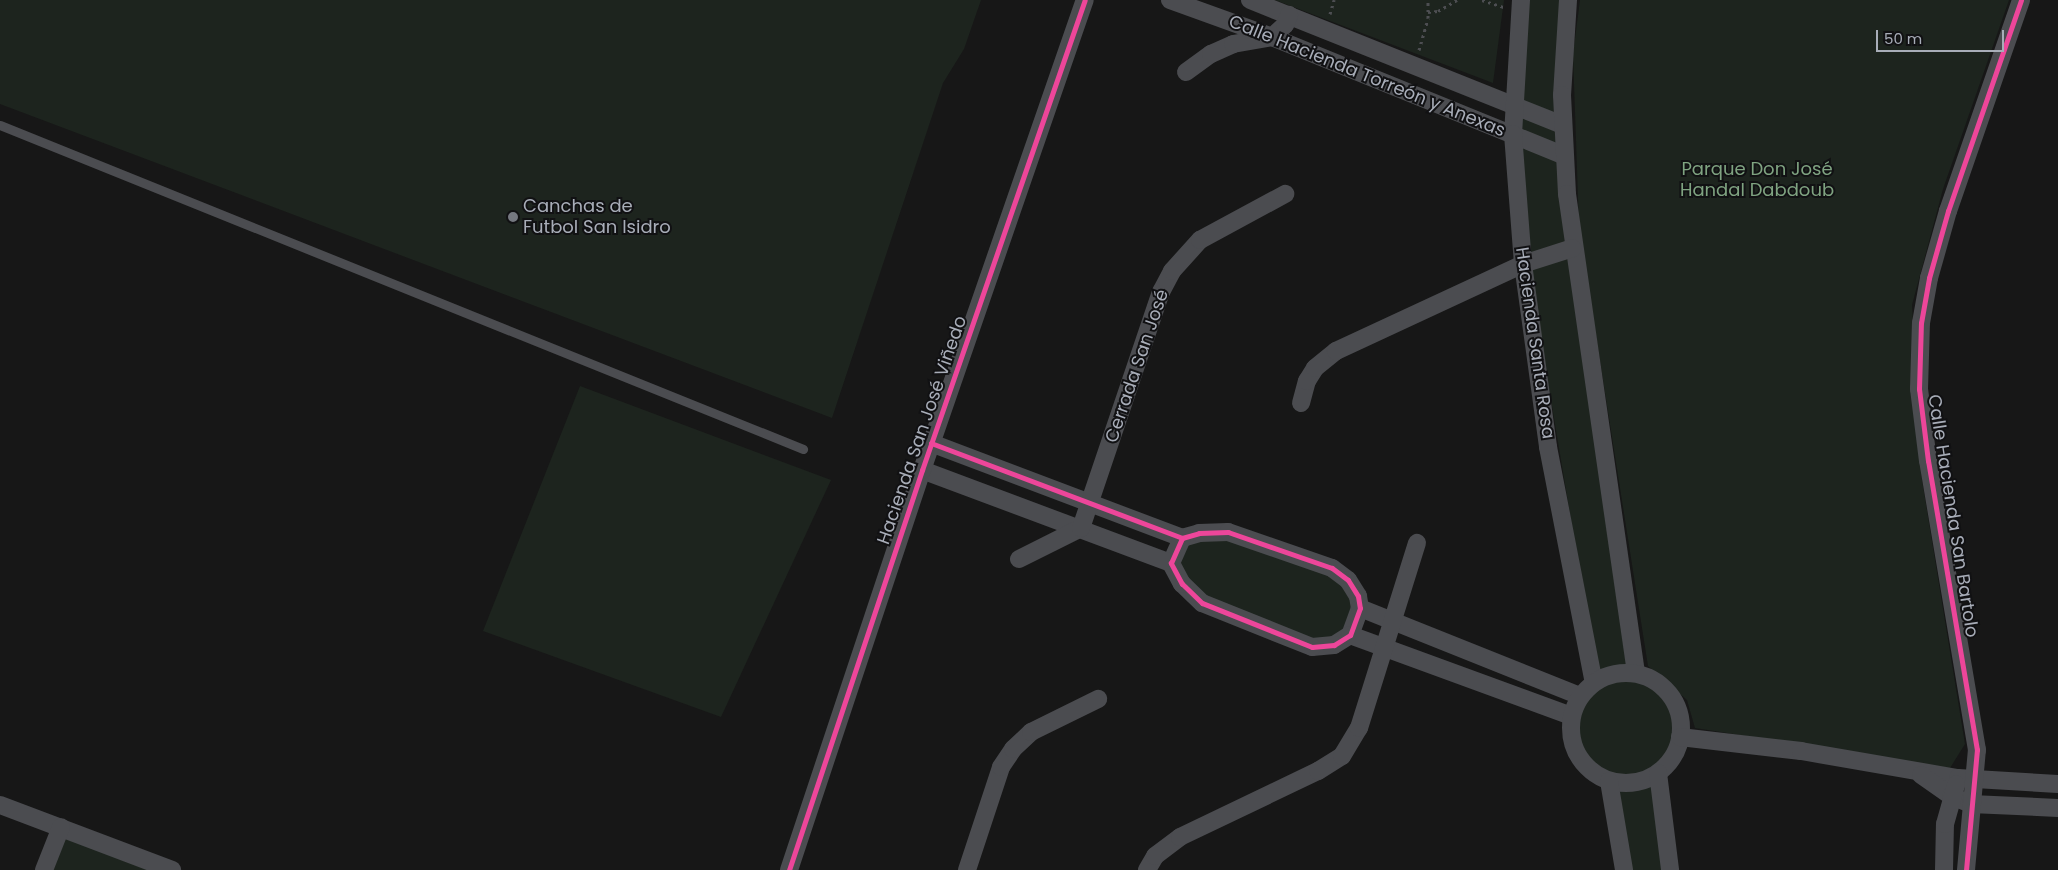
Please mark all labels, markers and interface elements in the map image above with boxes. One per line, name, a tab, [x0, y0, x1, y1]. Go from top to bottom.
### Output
street label: Calle Hacienda Torreón y Anexas	[1226, 10, 1508, 142]
scale bar	[1878, 20, 2006, 52]
text: 50 m	[1884, 28, 1922, 49]
park label: Parque Don José Handal Dabdoub	[1680, 159, 1834, 202]
place label: Canchas de Futbol San Isidro	[523, 196, 671, 238]
marker: Canchas de Futbol San Isidro	[507, 211, 519, 223]
street label: Hacienda Santa Rosa	[1511, 246, 1559, 440]
street label: Cerrada San José	[1101, 287, 1173, 445]
street label: Hacienda San José Viñedo	[873, 313, 971, 547]
street label: Calle Hacienda San Bartolo	[1923, 393, 1983, 639]

